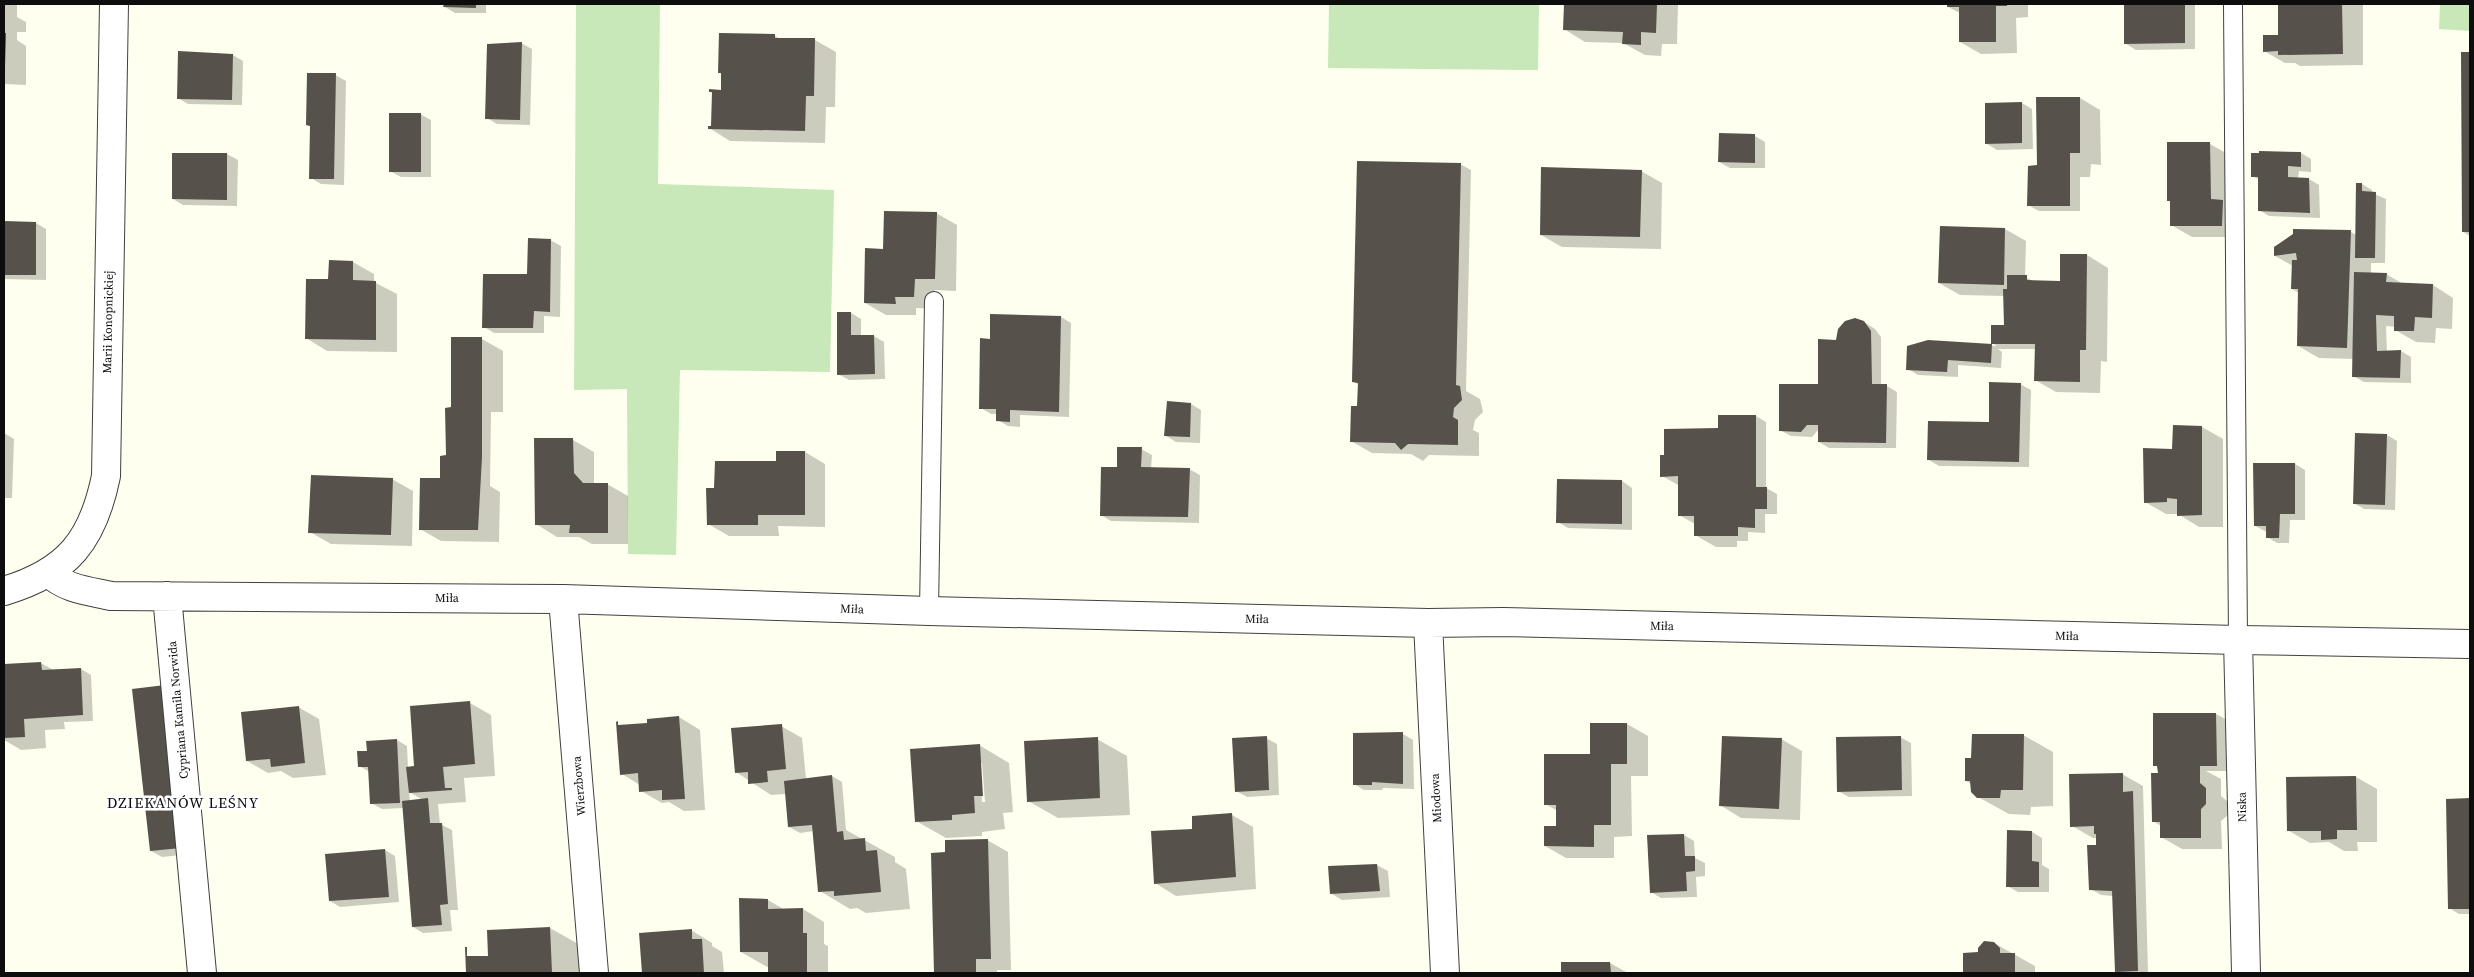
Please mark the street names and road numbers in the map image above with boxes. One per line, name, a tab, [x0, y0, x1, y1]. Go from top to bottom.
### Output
street label: Marii Konopnickiej	[99, 270, 117, 374]
street label: Miła	[435, 590, 460, 606]
street label: Miła	[840, 601, 865, 617]
street label: Miła	[1245, 611, 1270, 627]
street label: Miła	[1650, 618, 1675, 634]
street label: Miła	[2055, 628, 2080, 644]
street label: Cypriana Kamila Norwida	[164, 640, 192, 780]
street label: Wierzbowa	[568, 754, 590, 817]
street label: Miodowa	[1427, 772, 1445, 823]
street label: Niska	[2234, 791, 2250, 822]

